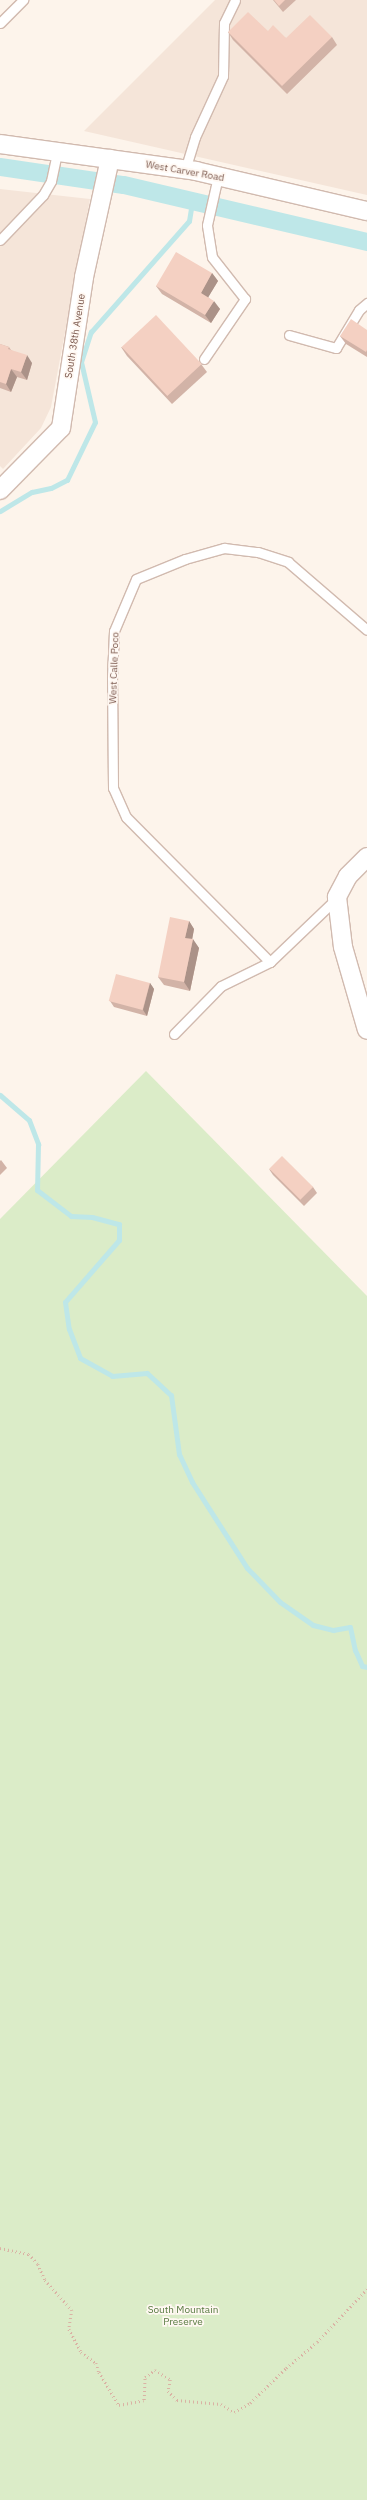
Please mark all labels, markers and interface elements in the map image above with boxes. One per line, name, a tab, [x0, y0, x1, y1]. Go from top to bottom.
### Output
street label: West Carver Road	[145, 158, 225, 184]
street label: South 38th Avenue	[62, 293, 88, 379]
street label: West Calle Poco	[107, 632, 121, 704]
park label: South Mountain Preserve	[148, 2303, 218, 2326]

